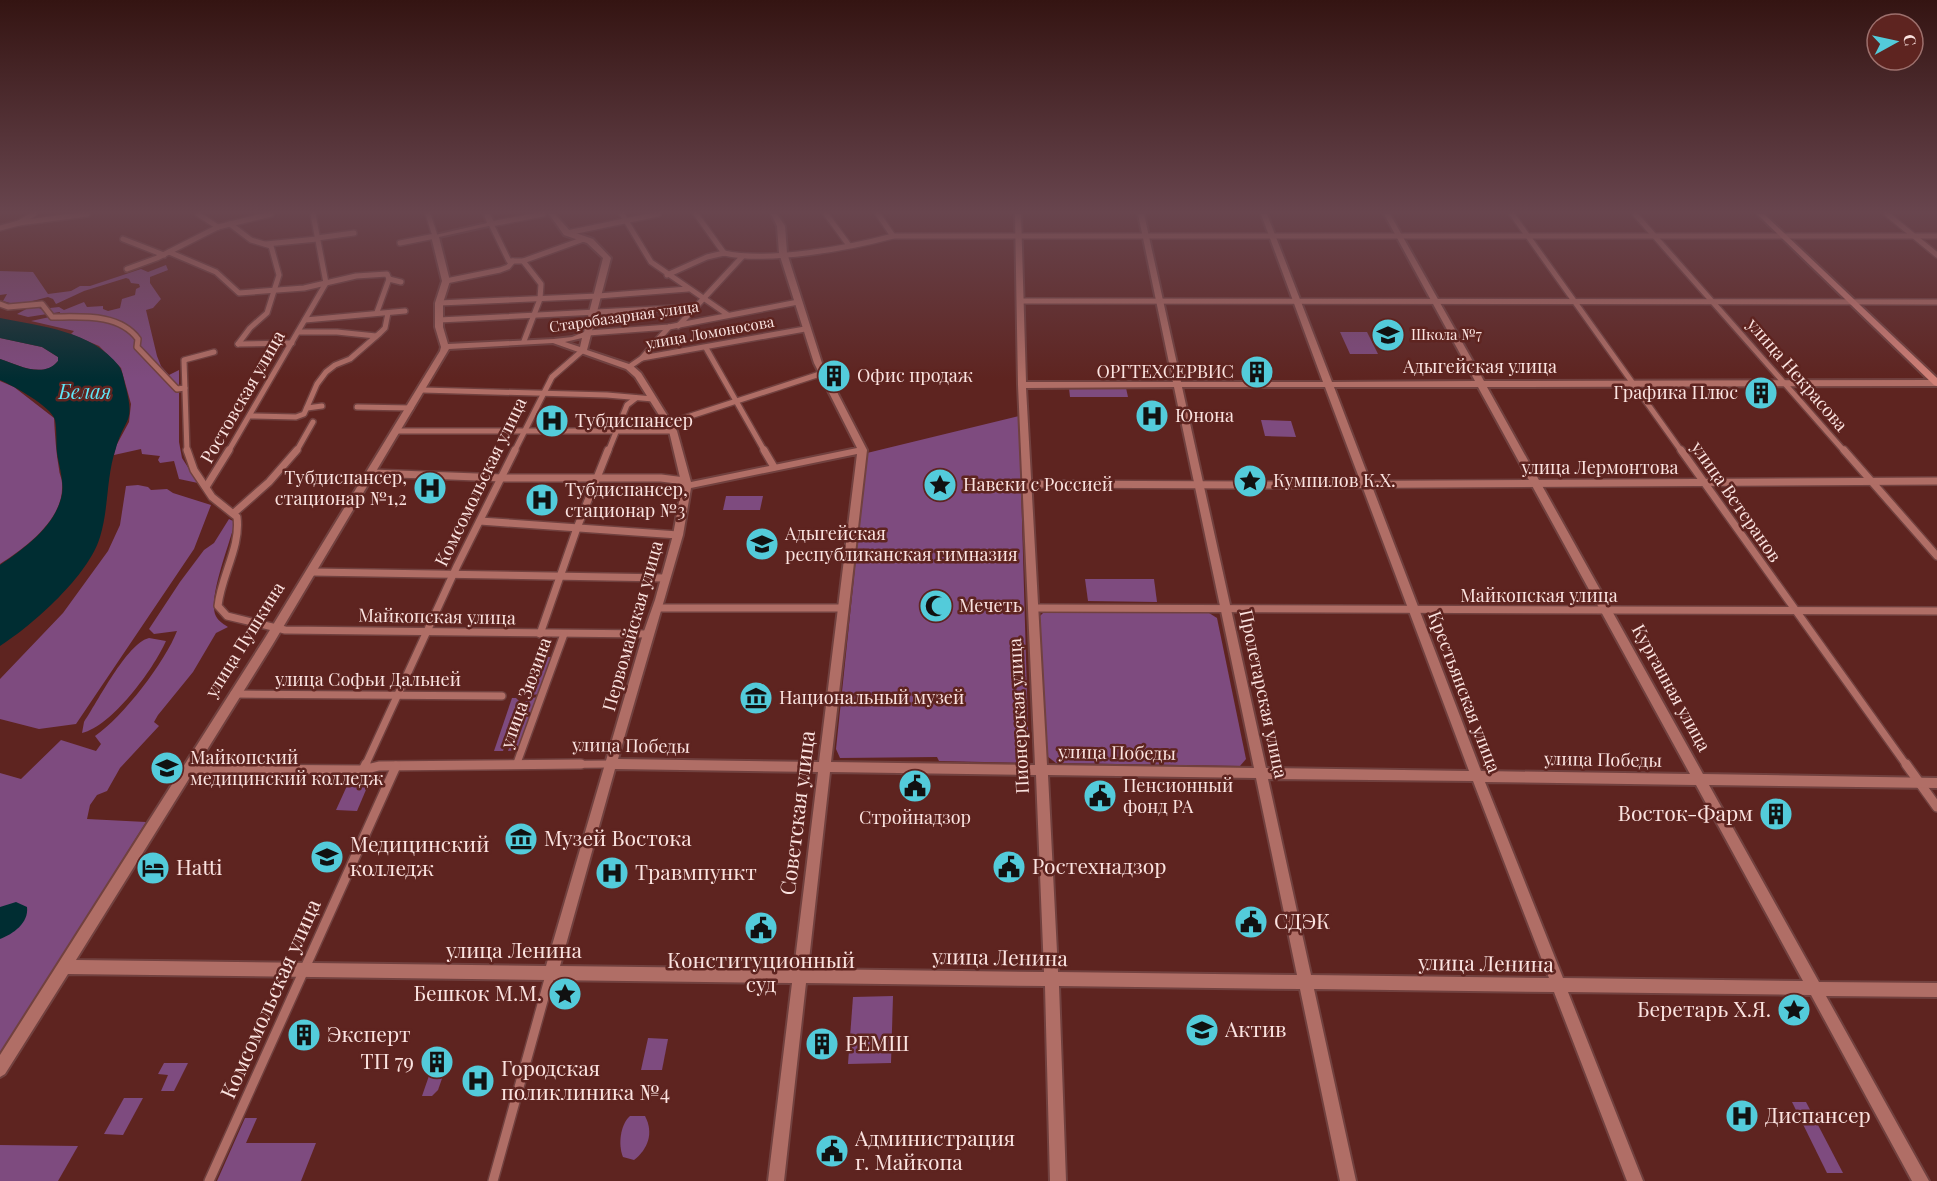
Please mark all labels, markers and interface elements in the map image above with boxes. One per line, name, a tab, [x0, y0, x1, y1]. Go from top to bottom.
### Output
north arrow	[1865, 12, 1925, 72]
text: С	[1899, 33, 1922, 47]
street label: Старобазарная улица	[548, 296, 701, 336]
street label: улица Ломоносова	[643, 311, 776, 353]
street label: улица Некрасова	[1741, 312, 1854, 436]
school or university icon: Школа №7	[1370, 317, 1406, 353]
place label: Школа №7	[1411, 324, 1482, 344]
street label: Ростовская улица	[194, 326, 290, 467]
building icon: ОРГТЕХСЕРВИС	[1239, 354, 1275, 390]
street label: Адыгейская улица	[1402, 354, 1557, 378]
building icon: Офис продаж	[816, 358, 852, 394]
place label: ОРГТЕХСЕРВИС	[1096, 359, 1234, 383]
place label: Офис продаж	[857, 363, 973, 387]
building icon: Графика Плюс	[1743, 375, 1779, 411]
water label: Белая	[57, 377, 112, 404]
place label: Графика Плюс	[1613, 380, 1738, 404]
street label: Комсомольская улица	[429, 393, 531, 570]
hospital icon: Юнона	[1134, 398, 1170, 434]
hospital icon: Тубдиспансер	[534, 403, 570, 439]
place label: Юнона	[1175, 403, 1234, 427]
place label: Тубдиспансер	[575, 408, 693, 432]
street label: улица Ветеранов	[1686, 435, 1788, 567]
street label: улица Лермонтова	[1521, 455, 1679, 479]
place icon: Кумпилов К.Х.	[1232, 463, 1268, 499]
place label: Тубдиспансер, стационар №1,2	[275, 465, 407, 510]
place icon: Навеки с Россией	[922, 467, 958, 503]
place label: Кумпилов К.Х.	[1273, 468, 1396, 492]
hospital icon: Тубдиспансер, стационар №1,2	[412, 470, 448, 506]
place label: Навеки с Россией	[963, 472, 1113, 496]
place label: Тубдиспансер, стационар №3	[565, 477, 688, 522]
hospital icon: Тубдиспансер, стационар №3	[524, 482, 560, 518]
place label: Адыгейская республиканская гимназия	[784, 521, 1018, 566]
school or university icon: Адыгейская республиканская гимназия	[744, 526, 780, 562]
street label: Первомайская улица	[596, 538, 668, 714]
street label: улица Пушкина	[198, 577, 289, 703]
street label: Майкопская улица	[1460, 583, 1618, 607]
mosque icon: Мечеть	[918, 588, 954, 624]
place label: Мечеть	[959, 593, 1022, 617]
street label: Майкопская улица	[358, 603, 516, 629]
street label: Пролетарская улица	[1234, 607, 1294, 780]
street label: Крестьянская улица	[1423, 607, 1507, 776]
street label: Курганная улица	[1627, 620, 1717, 756]
street label: улица Зюзина	[494, 634, 556, 752]
street label: Пионерская улица	[1002, 637, 1034, 795]
street label: улица Софьи Дальней	[274, 667, 461, 691]
museum icon: Национальный музей	[738, 680, 774, 716]
place label: Национальный музей	[779, 685, 964, 709]
street label: Советская улица	[772, 728, 820, 897]
street label: улица Победы	[571, 732, 691, 758]
street label: улица Победы	[1057, 739, 1177, 765]
place label: Майкопский медицинский колледж	[190, 745, 383, 790]
street label: улица Победы	[1543, 746, 1663, 772]
school or university icon: Майкопский медицинский колледж	[149, 750, 185, 786]
public building icon: Стройнадзор	[897, 768, 933, 804]
place label: Пенсионный фонд РА	[1123, 773, 1233, 818]
public building icon: Пенсионный фонд РА	[1082, 778, 1118, 814]
building icon: Восток-Фарм	[1758, 796, 1794, 832]
place label: Восток-Фарм	[1618, 798, 1753, 826]
place label: Стройнадзор	[859, 805, 971, 829]
museum icon: Музей Востока	[503, 821, 539, 857]
place label: Музей Востока	[544, 823, 692, 851]
place label: Медицинский колледж	[350, 829, 489, 881]
school or university icon: Медицинский колледж	[309, 839, 345, 875]
public building icon: Ростехнадзор	[991, 849, 1027, 885]
hotel icon: Hatti	[135, 850, 171, 886]
place label: Ростехнадзор	[1032, 851, 1166, 879]
place label: Hatti	[176, 852, 222, 880]
hospital icon: Травмпункт	[594, 855, 630, 891]
place label: Травмпункт	[635, 857, 757, 885]
street label: Комсомольская улица	[213, 893, 326, 1102]
public building icon: СДЭК	[1233, 904, 1269, 940]
place label: СДЭК	[1274, 906, 1330, 934]
public building icon: Конституционный суд	[743, 910, 779, 946]
street label: улица Ленина	[445, 935, 582, 963]
street label: улица Ленина	[931, 941, 1069, 971]
place label: Конституционный суд	[667, 945, 855, 997]
street label: улица Ленина	[1417, 947, 1555, 977]
place icon: Бешкок М.М.	[547, 976, 583, 1012]
place label: Бешкок М.М.	[414, 978, 542, 1006]
place icon: Беретарь Х.Я.	[1776, 992, 1812, 1028]
place label: Беретарь Х.Я.	[1637, 994, 1771, 1022]
school or university icon: Актив	[1184, 1012, 1220, 1048]
place label: Актив	[1224, 1014, 1287, 1042]
building icon: Эксперт	[286, 1017, 322, 1053]
place label: Эксперт	[327, 1019, 411, 1047]
building icon: РЕМШ	[804, 1026, 840, 1062]
place label: РЕМШ	[845, 1028, 910, 1056]
building icon: ТП 79	[419, 1044, 455, 1080]
place label: ТП 79	[361, 1046, 414, 1074]
place label: Городская поликлиника №4	[501, 1053, 670, 1105]
hospital icon: Городская поликлиника №4	[460, 1063, 496, 1099]
hospital icon: Диспансер	[1724, 1098, 1760, 1134]
place label: Диспансер	[1765, 1100, 1871, 1128]
place label: Администрация г. Майкопа	[854, 1123, 1015, 1175]
public building icon: Администрация г. Майкопа	[814, 1133, 850, 1169]

